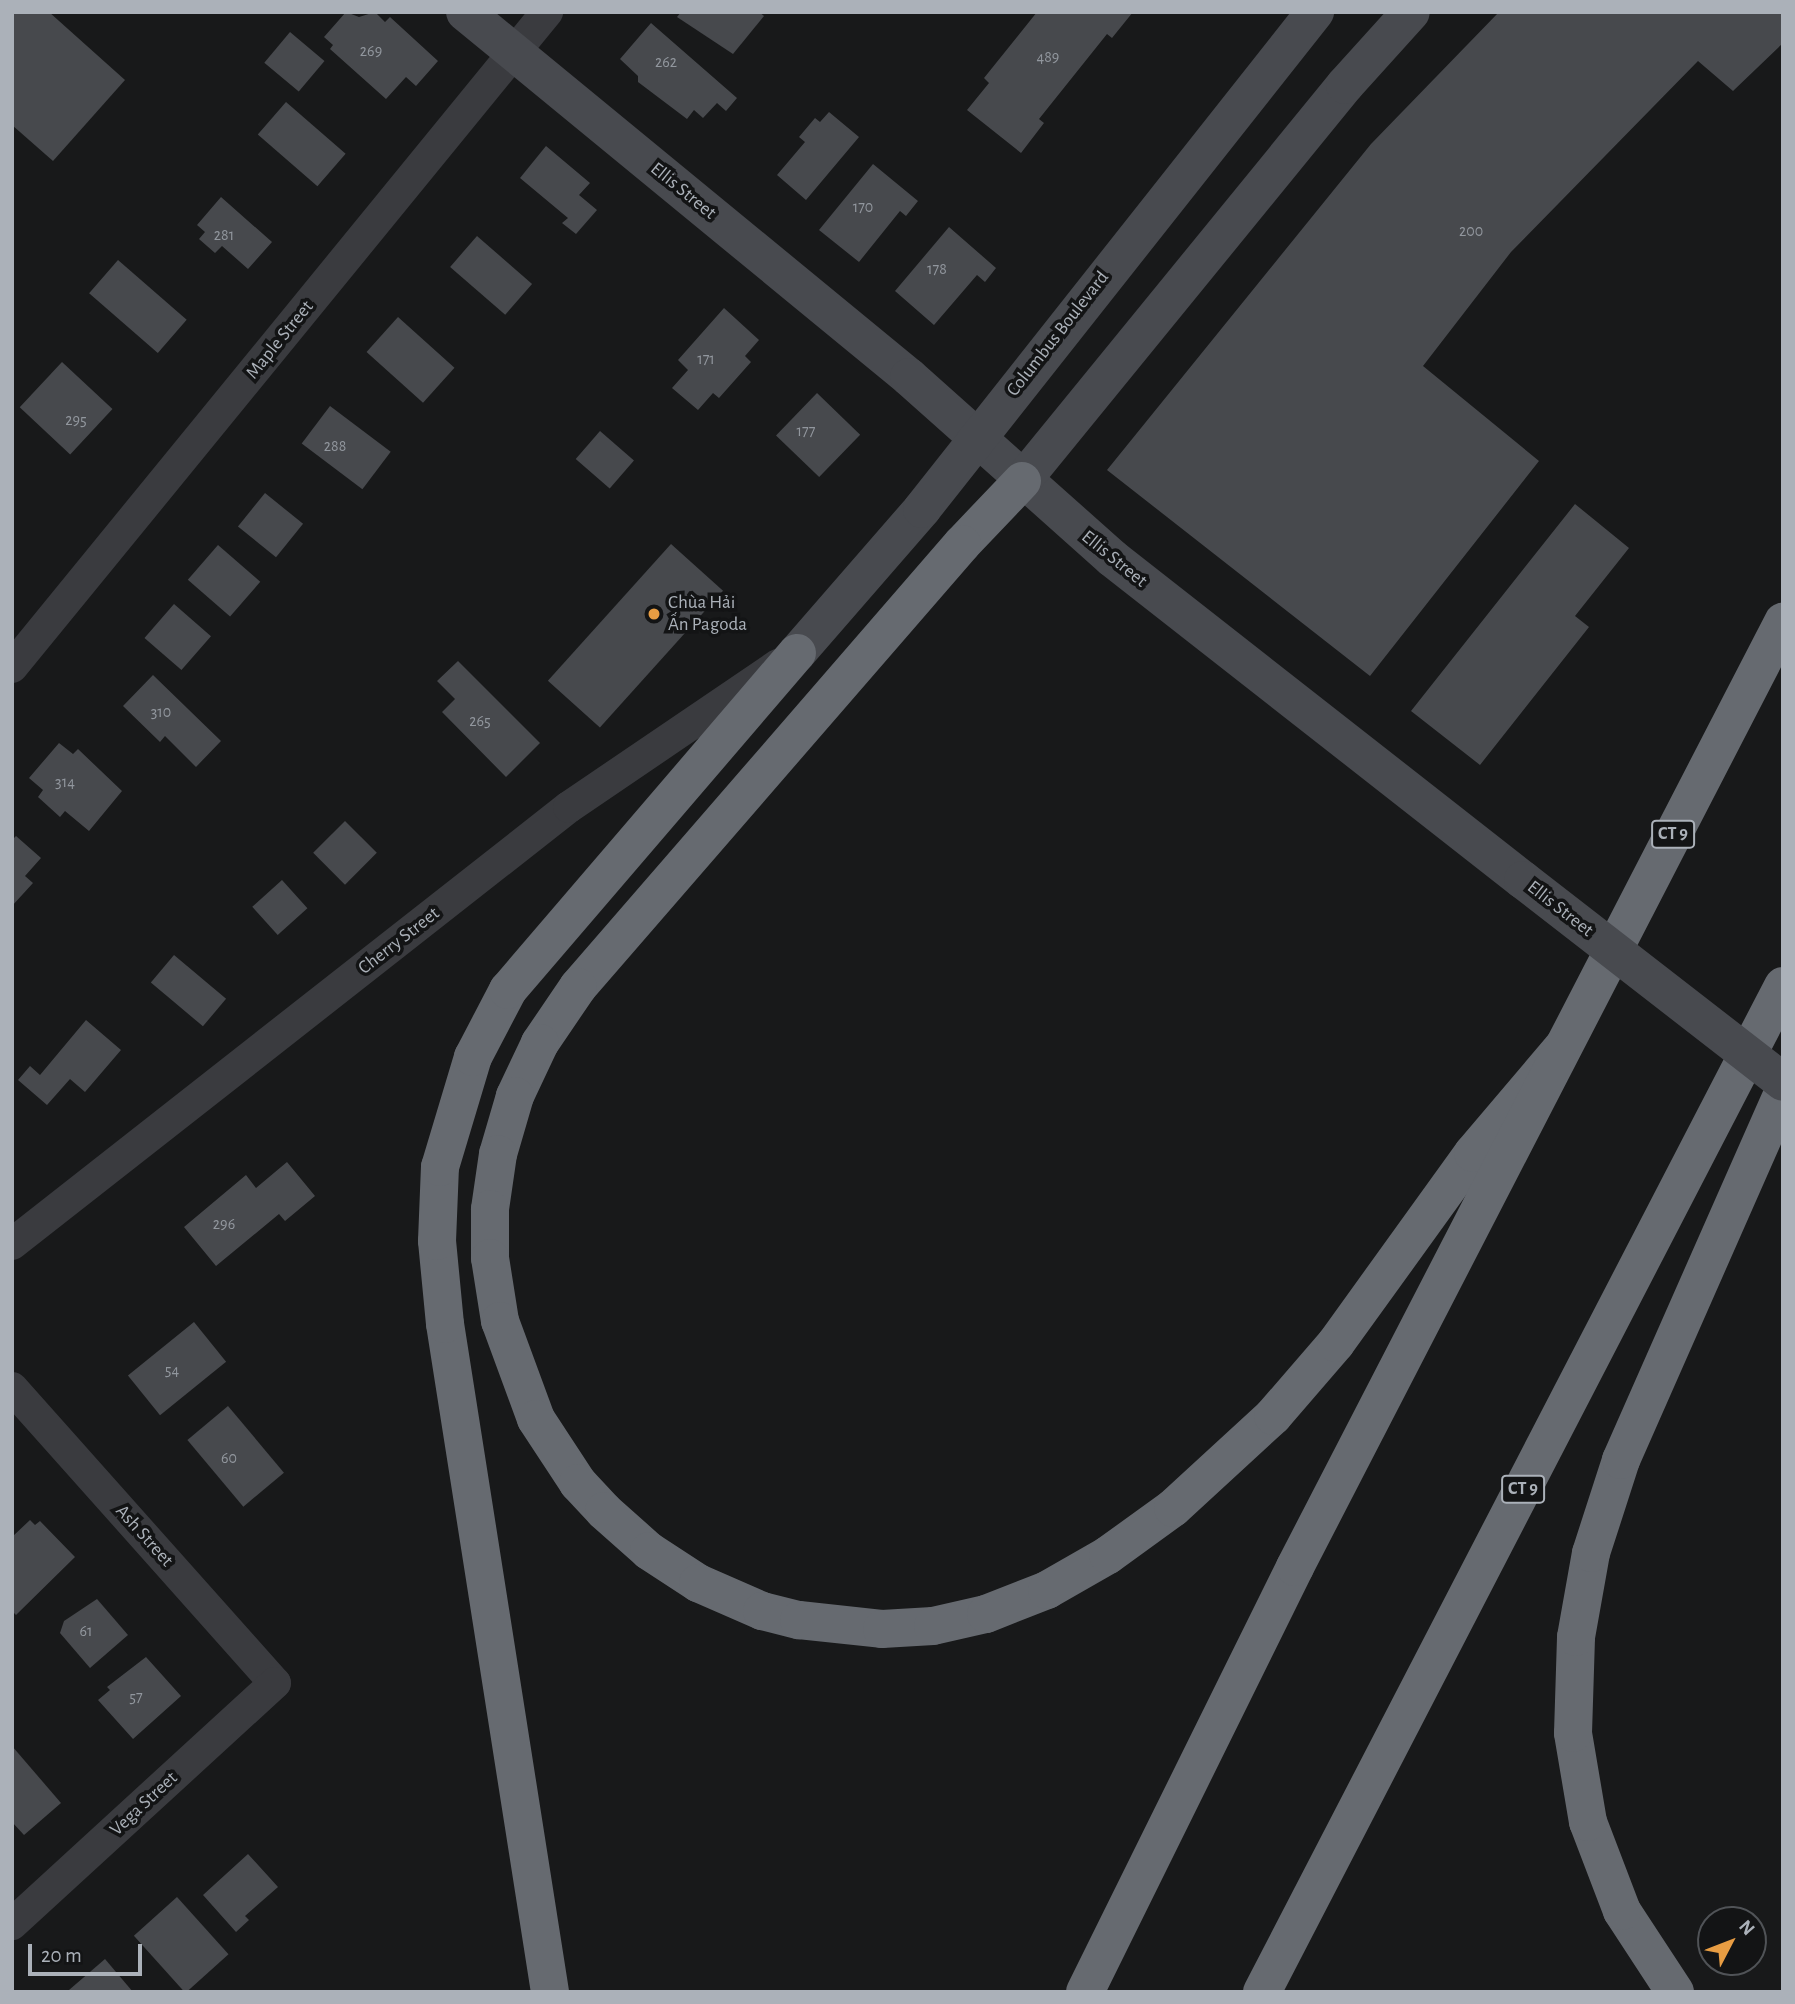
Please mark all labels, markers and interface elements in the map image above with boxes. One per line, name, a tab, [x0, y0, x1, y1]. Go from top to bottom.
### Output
house number: 269	[360, 41, 382, 61]
house number: 489	[1037, 47, 1059, 67]
house number: 262	[655, 52, 677, 72]
street label: Ellis Street	[646, 158, 720, 224]
house number: 170	[853, 197, 873, 217]
house number: 200	[1459, 221, 1483, 241]
house number: 281	[214, 225, 234, 245]
house number: 178	[927, 259, 947, 279]
street label: Columbus Boulevard	[1002, 267, 1114, 401]
street label: Maple Street	[241, 296, 319, 384]
house number: 171	[697, 349, 715, 369]
house number: 295	[65, 410, 87, 430]
house number: 177	[797, 421, 815, 441]
house number: 288	[324, 436, 346, 456]
street label: Ellis Street	[1077, 526, 1151, 592]
place label: Chùa Hải Ấn Pagoda	[668, 592, 747, 636]
marker: Chùa Hải Ấn Pagoda	[646, 606, 662, 622]
house number: 310	[151, 702, 171, 722]
house number: 265	[469, 711, 491, 731]
house number: 314	[55, 772, 75, 792]
road number: CT 9	[1650, 820, 1696, 848]
street label: Ellis Street	[1522, 876, 1598, 942]
street label: Cherry Street	[354, 902, 444, 980]
house number: 296	[213, 1214, 235, 1234]
house number: 54	[165, 1360, 179, 1380]
house number: 60	[221, 1448, 237, 1468]
road number: CT 9	[1500, 1474, 1546, 1504]
street label: Ash Street	[110, 1500, 178, 1572]
house number: 61	[79, 1621, 93, 1641]
house number: 57	[129, 1687, 143, 1707]
street label: Vega Street	[105, 1767, 183, 1841]
north arrow	[1697, 1906, 1767, 1976]
text: N	[1735, 1917, 1758, 1939]
scale bar	[32, 1930, 145, 1974]
text: 20 m	[41, 1945, 82, 1966]

